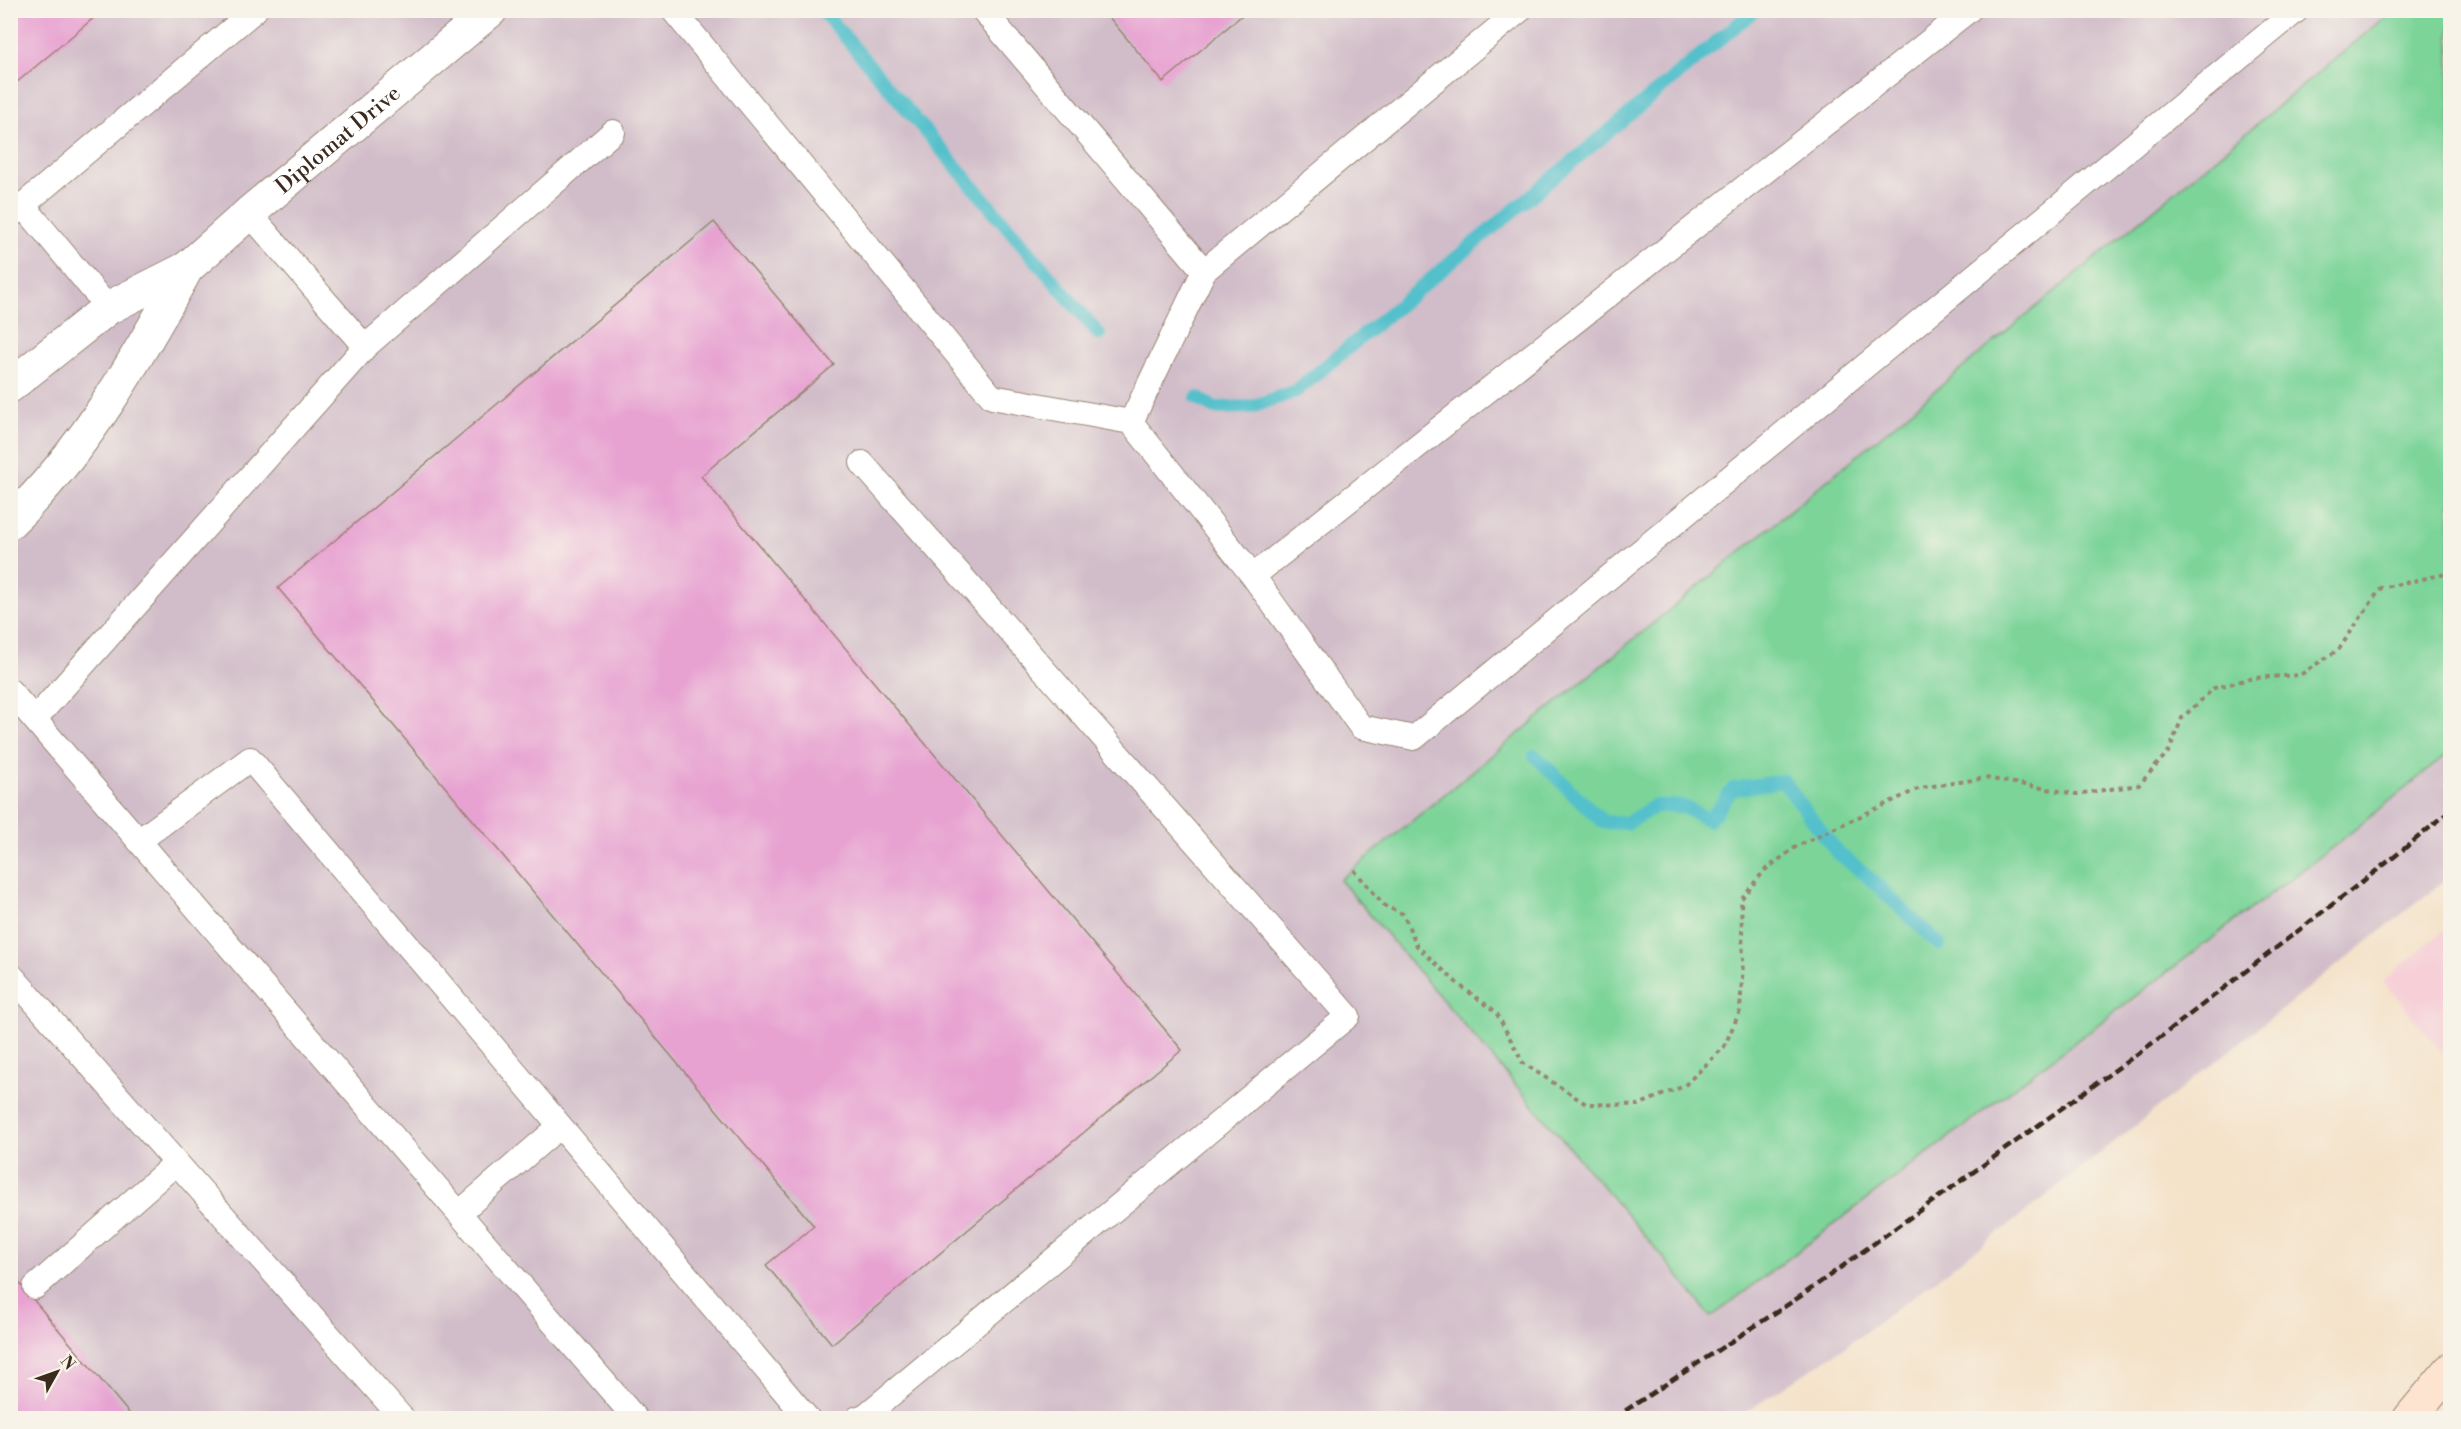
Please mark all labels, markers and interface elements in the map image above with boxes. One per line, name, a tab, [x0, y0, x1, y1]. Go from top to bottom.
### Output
street label: Diplomat Drive	[270, 80, 406, 200]
north arrow	[27, 1342, 87, 1402]
text: N	[56, 1352, 80, 1375]

